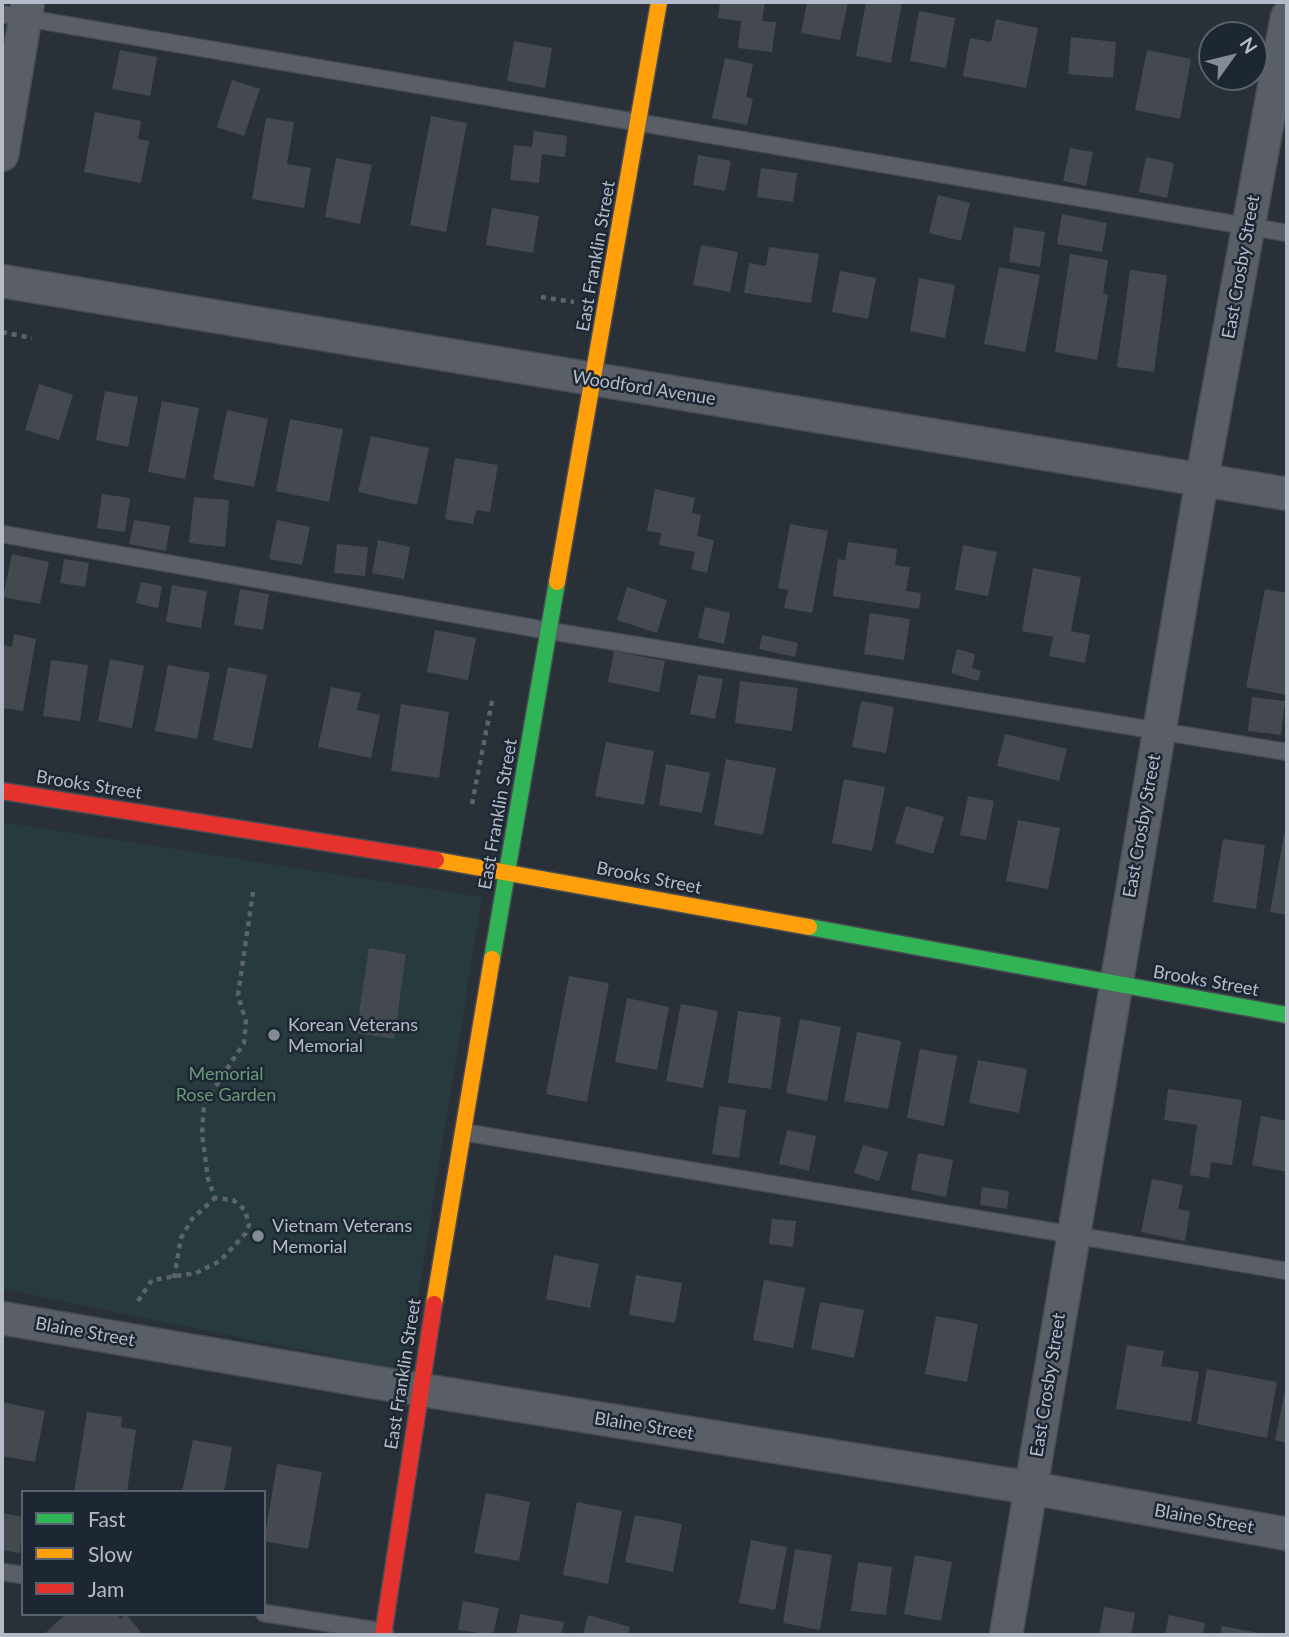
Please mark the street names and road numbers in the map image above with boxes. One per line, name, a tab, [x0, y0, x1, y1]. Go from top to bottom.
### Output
street label: East Franklin Street	[572, 179, 620, 333]
street label: East Crosby Street	[1218, 194, 1264, 340]
street label: Woodford Avenue	[571, 366, 717, 410]
street label: East Franklin Street	[474, 737, 522, 891]
street label: East Crosby Street	[1119, 753, 1165, 899]
street label: Brooks Street	[34, 766, 144, 804]
street label: Brooks Street	[594, 857, 704, 899]
street label: Brooks Street	[1151, 961, 1261, 1001]
street label: East Franklin Street	[380, 1297, 426, 1451]
street label: East Crosby Street	[1026, 1312, 1070, 1458]
street label: Blaine Street	[34, 1313, 136, 1351]
street label: Blaine Street	[593, 1407, 695, 1445]
street label: Blaine Street	[1153, 1500, 1255, 1538]

